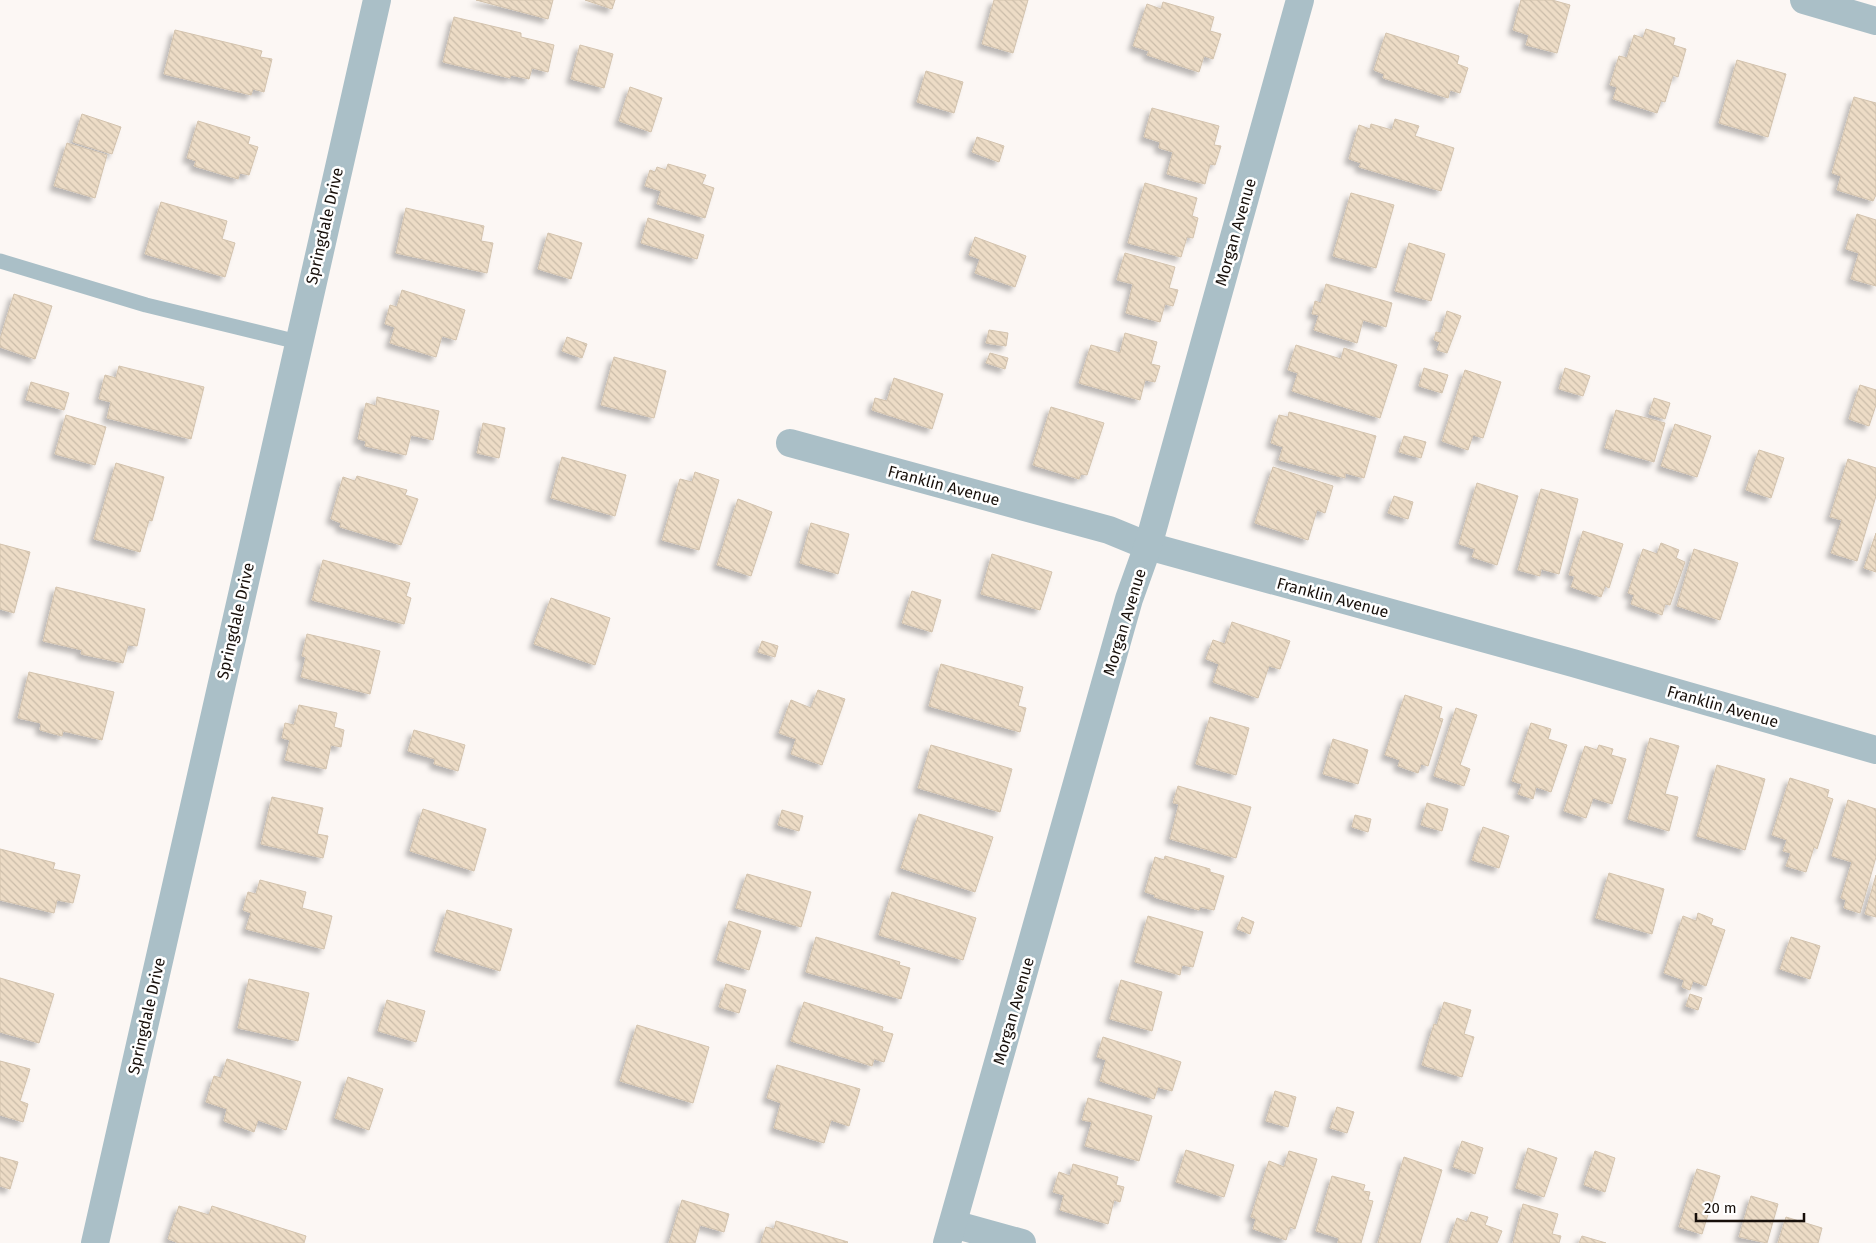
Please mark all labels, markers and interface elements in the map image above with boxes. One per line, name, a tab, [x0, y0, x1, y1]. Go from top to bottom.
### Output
street label: Springdale Drive	[302, 166, 347, 286]
street label: Morgan Avenue	[1211, 176, 1260, 288]
street label: Franklin Avenue	[886, 461, 1002, 510]
street label: Springdale Drive	[213, 561, 258, 681]
street label: Morgan Avenue	[1099, 566, 1150, 678]
street label: Franklin Avenue	[1275, 573, 1391, 622]
street label: Franklin Avenue	[1665, 681, 1781, 731]
street label: Morgan Avenue	[989, 955, 1038, 1067]
street label: Springdale Drive	[124, 956, 169, 1076]
scale bar	[1696, 1190, 1804, 1222]
text: 20 m	[1704, 1199, 1737, 1217]

